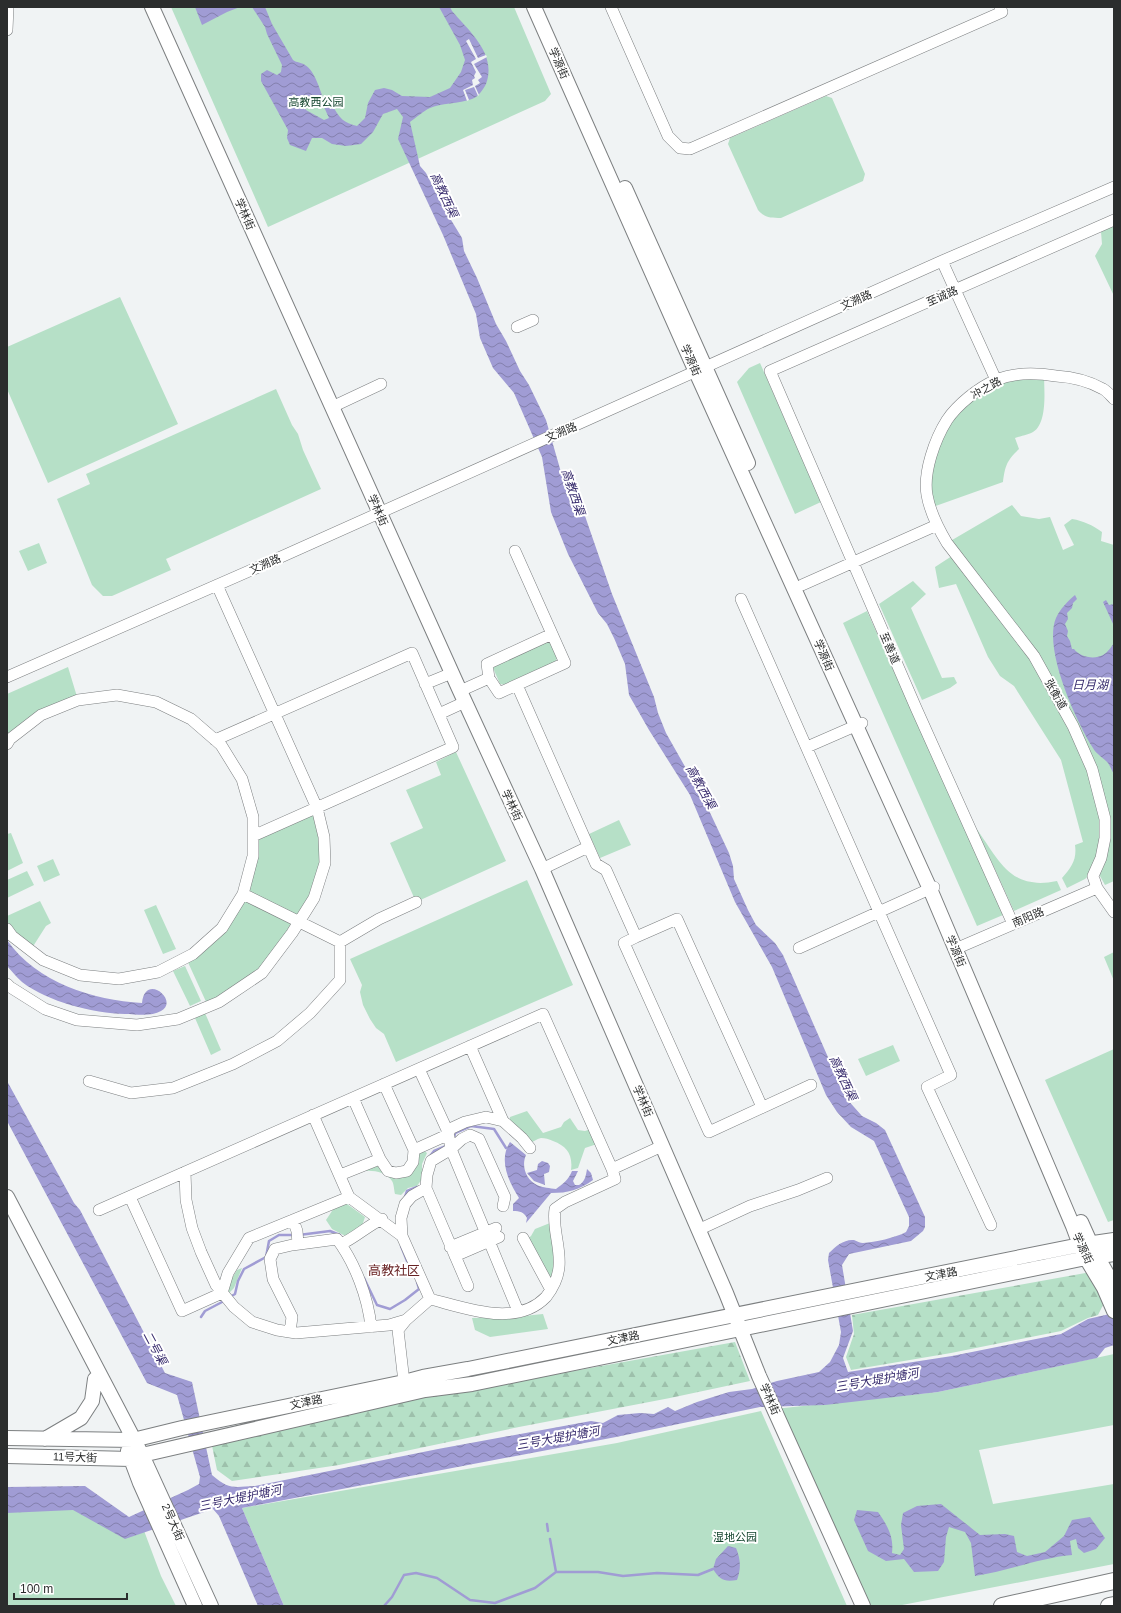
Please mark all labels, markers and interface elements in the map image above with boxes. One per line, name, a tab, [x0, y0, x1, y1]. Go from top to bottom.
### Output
street label: 学源街	[547, 45, 571, 81]
park label: 高教西公园	[289, 96, 344, 108]
water label: 高教西渠	[428, 170, 461, 222]
street label: 学林街	[233, 196, 257, 232]
street label: 至诚路	[924, 284, 960, 308]
street label: 文溯路	[838, 288, 874, 312]
street label: 学源街	[679, 342, 703, 378]
street label: 冲之路	[969, 375, 1003, 401]
street label: 文溯路	[543, 420, 579, 444]
water label: 高教西渠	[559, 467, 588, 519]
street label: 学林街	[366, 492, 390, 528]
street label: 文溯路	[247, 552, 283, 576]
street label: 至善道	[878, 630, 902, 666]
street label: 学源街	[812, 637, 836, 673]
street label: 张衡道	[1043, 677, 1069, 711]
water label: 日月湖	[1072, 678, 1110, 692]
water label: 高教西渠	[683, 763, 720, 813]
street label: 学林街	[500, 788, 524, 822]
street label: 南阳路	[1010, 905, 1046, 929]
street label: 学源街	[944, 933, 968, 969]
water label: 高教西渠	[827, 1053, 860, 1105]
street label: 学林街	[631, 1083, 655, 1119]
street label: 学源街	[1071, 1231, 1095, 1265]
district label: 高教社区	[368, 1263, 420, 1278]
street label: 文津路	[924, 1265, 958, 1283]
water label: 二号渠	[140, 1329, 171, 1369]
street label: 文津路	[606, 1329, 640, 1347]
water label: 三号大堤护塘河	[834, 1365, 922, 1394]
street label: 学林街	[758, 1381, 782, 1417]
street label: 文津路	[289, 1393, 323, 1411]
water label: 三号大堤护塘河	[515, 1423, 603, 1452]
street label: 11号大街	[53, 1450, 97, 1464]
water label: 三号大堤护塘河	[197, 1482, 284, 1514]
street label: 2号大街	[160, 1502, 186, 1542]
park label: 湿地公园	[713, 1531, 757, 1543]
scale bar	[14, 1575, 127, 1601]
text: 100 m	[20, 1582, 53, 1596]

